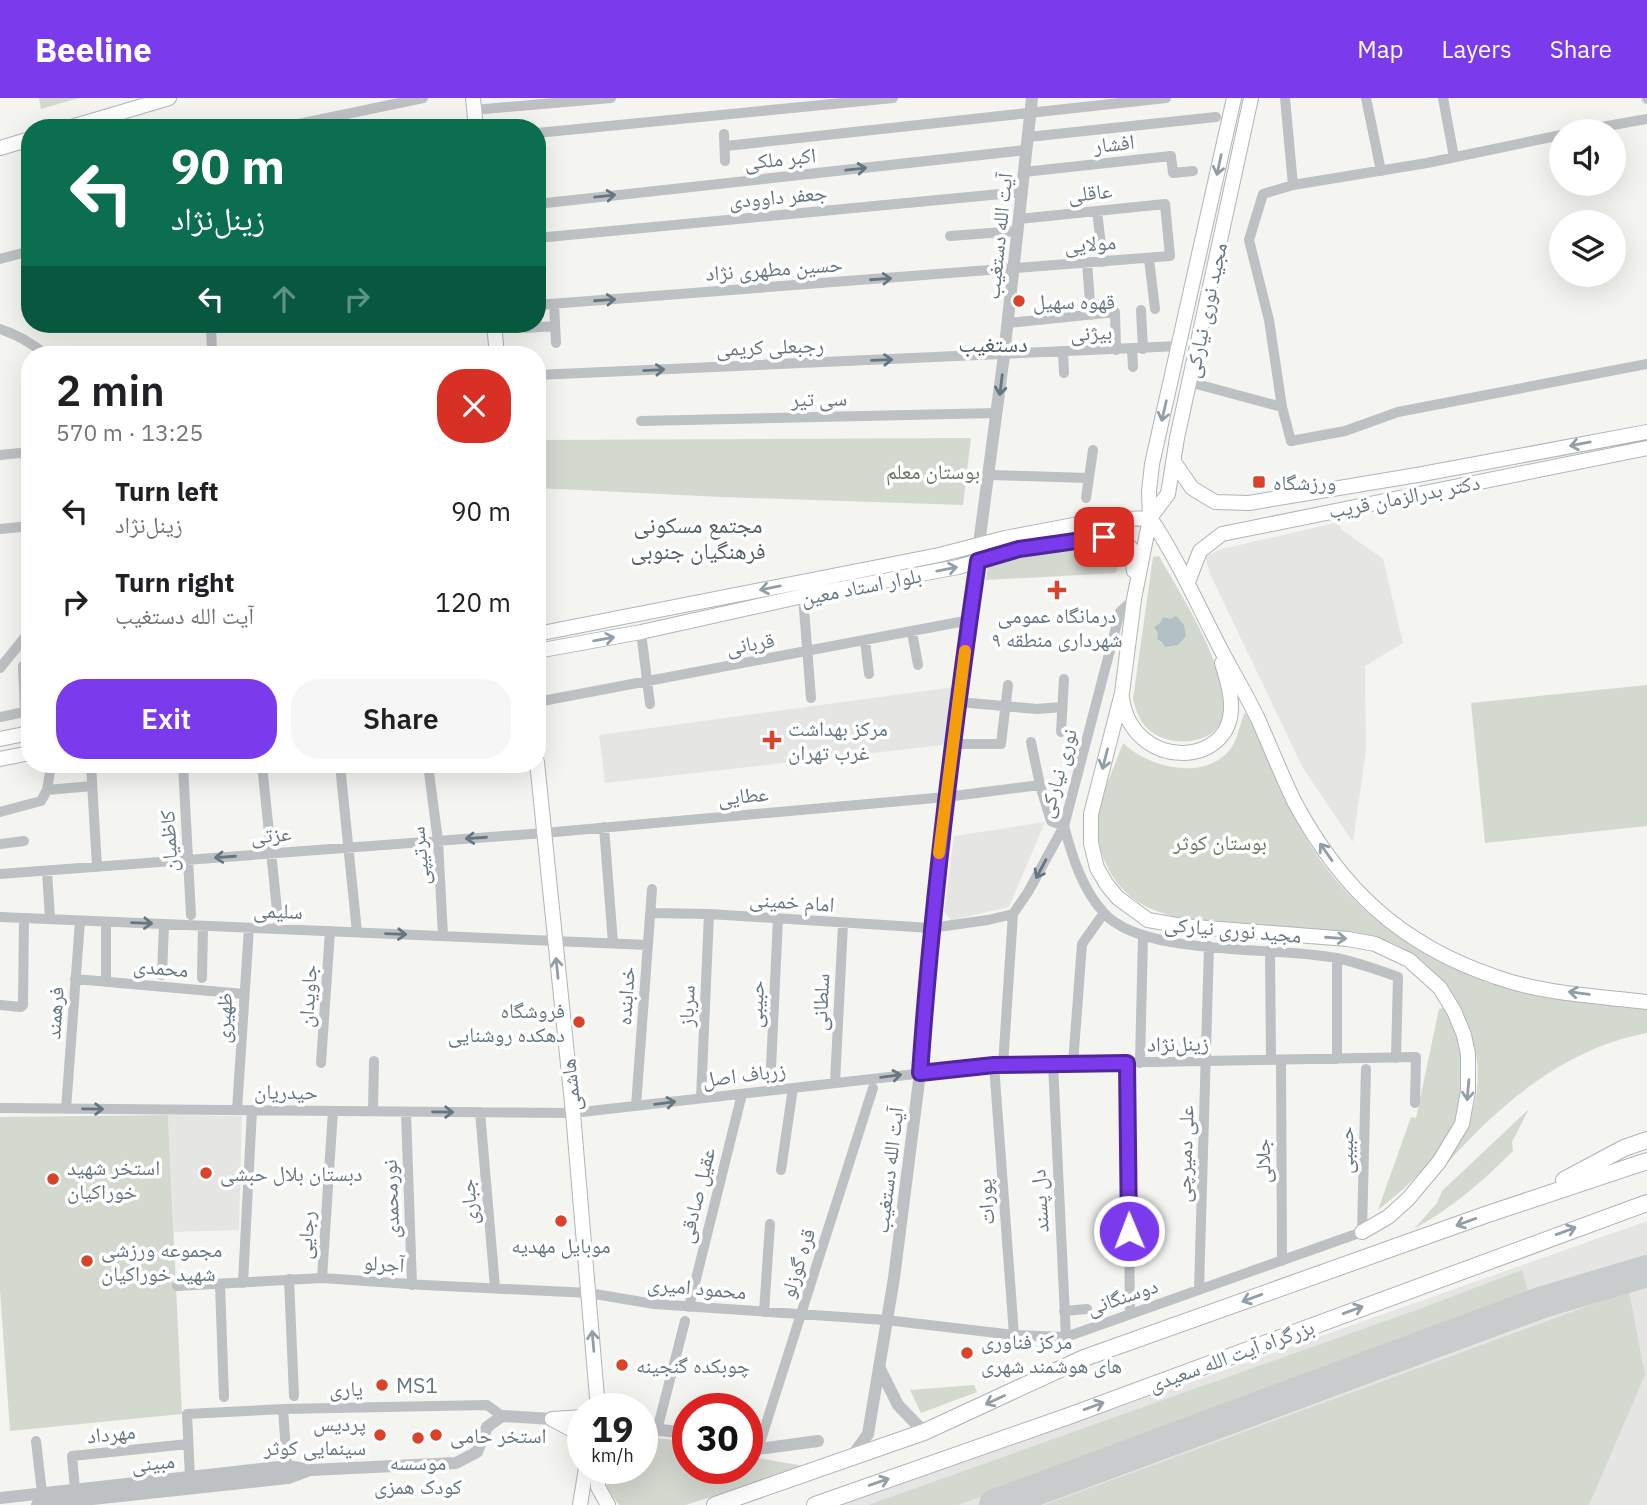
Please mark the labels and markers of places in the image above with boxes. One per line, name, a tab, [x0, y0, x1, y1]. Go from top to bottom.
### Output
place label: قهوه سهیل	[1033, 287, 1115, 315]
marker: قهوه سهیل	[1011, 293, 1027, 309]
place label: ورزشگاه	[1273, 468, 1336, 496]
marker: ورزشگاه	[1251, 474, 1267, 490]
pin	[1074, 507, 1134, 567]
marker: درمانگاه عمومی شهرداری منطقه ۹	[1047, 580, 1067, 600]
place label: درمانگاه عمومی شهرداری منطقه ۹	[992, 601, 1122, 653]
place label: مرکز بهداشت غرب تهران	[788, 714, 888, 766]
marker: مرکز بهداشت غرب تهران	[762, 730, 782, 750]
place label: فروشگاه دهکده روشنایی	[448, 996, 565, 1048]
marker: فروشگاه دهکده روشنایی	[571, 1014, 587, 1030]
place label: استخر شهید خوراکیان	[67, 1153, 160, 1205]
place label: دبستان بلال حبشی	[220, 1159, 362, 1187]
marker: دبستان بلال حبشی	[198, 1165, 214, 1181]
marker: استخر شهید خوراکیان	[45, 1171, 61, 1187]
marker: موبایل مهدیه	[553, 1213, 569, 1229]
place label: موبایل مهدیه	[511, 1231, 611, 1259]
place label: مجموعه ورزشی شهید خوراکیان	[101, 1235, 222, 1287]
marker: مجموعه ورزشی شهید خوراکیان	[79, 1253, 95, 1269]
place label: مرکز فناوری های هوشمند شهری	[981, 1327, 1122, 1379]
marker: مرکز فناوری های هوشمند شهری	[959, 1345, 975, 1361]
place label: چوبکده گنجینه	[636, 1351, 750, 1379]
marker: چوبکده گنجینه	[614, 1357, 630, 1373]
place label: MS1	[396, 1371, 438, 1399]
marker: MS1	[374, 1377, 390, 1393]
place label: پردیس سینمایی کوثر	[263, 1409, 366, 1461]
place label: استخر حامی	[450, 1421, 546, 1449]
marker: پردیس سینمایی کوثر	[372, 1427, 388, 1443]
marker: استخر حامی	[428, 1427, 444, 1443]
marker: موسسه کودک همزی	[410, 1430, 426, 1446]
place label: موسسه کودک همزی	[374, 1448, 462, 1500]

